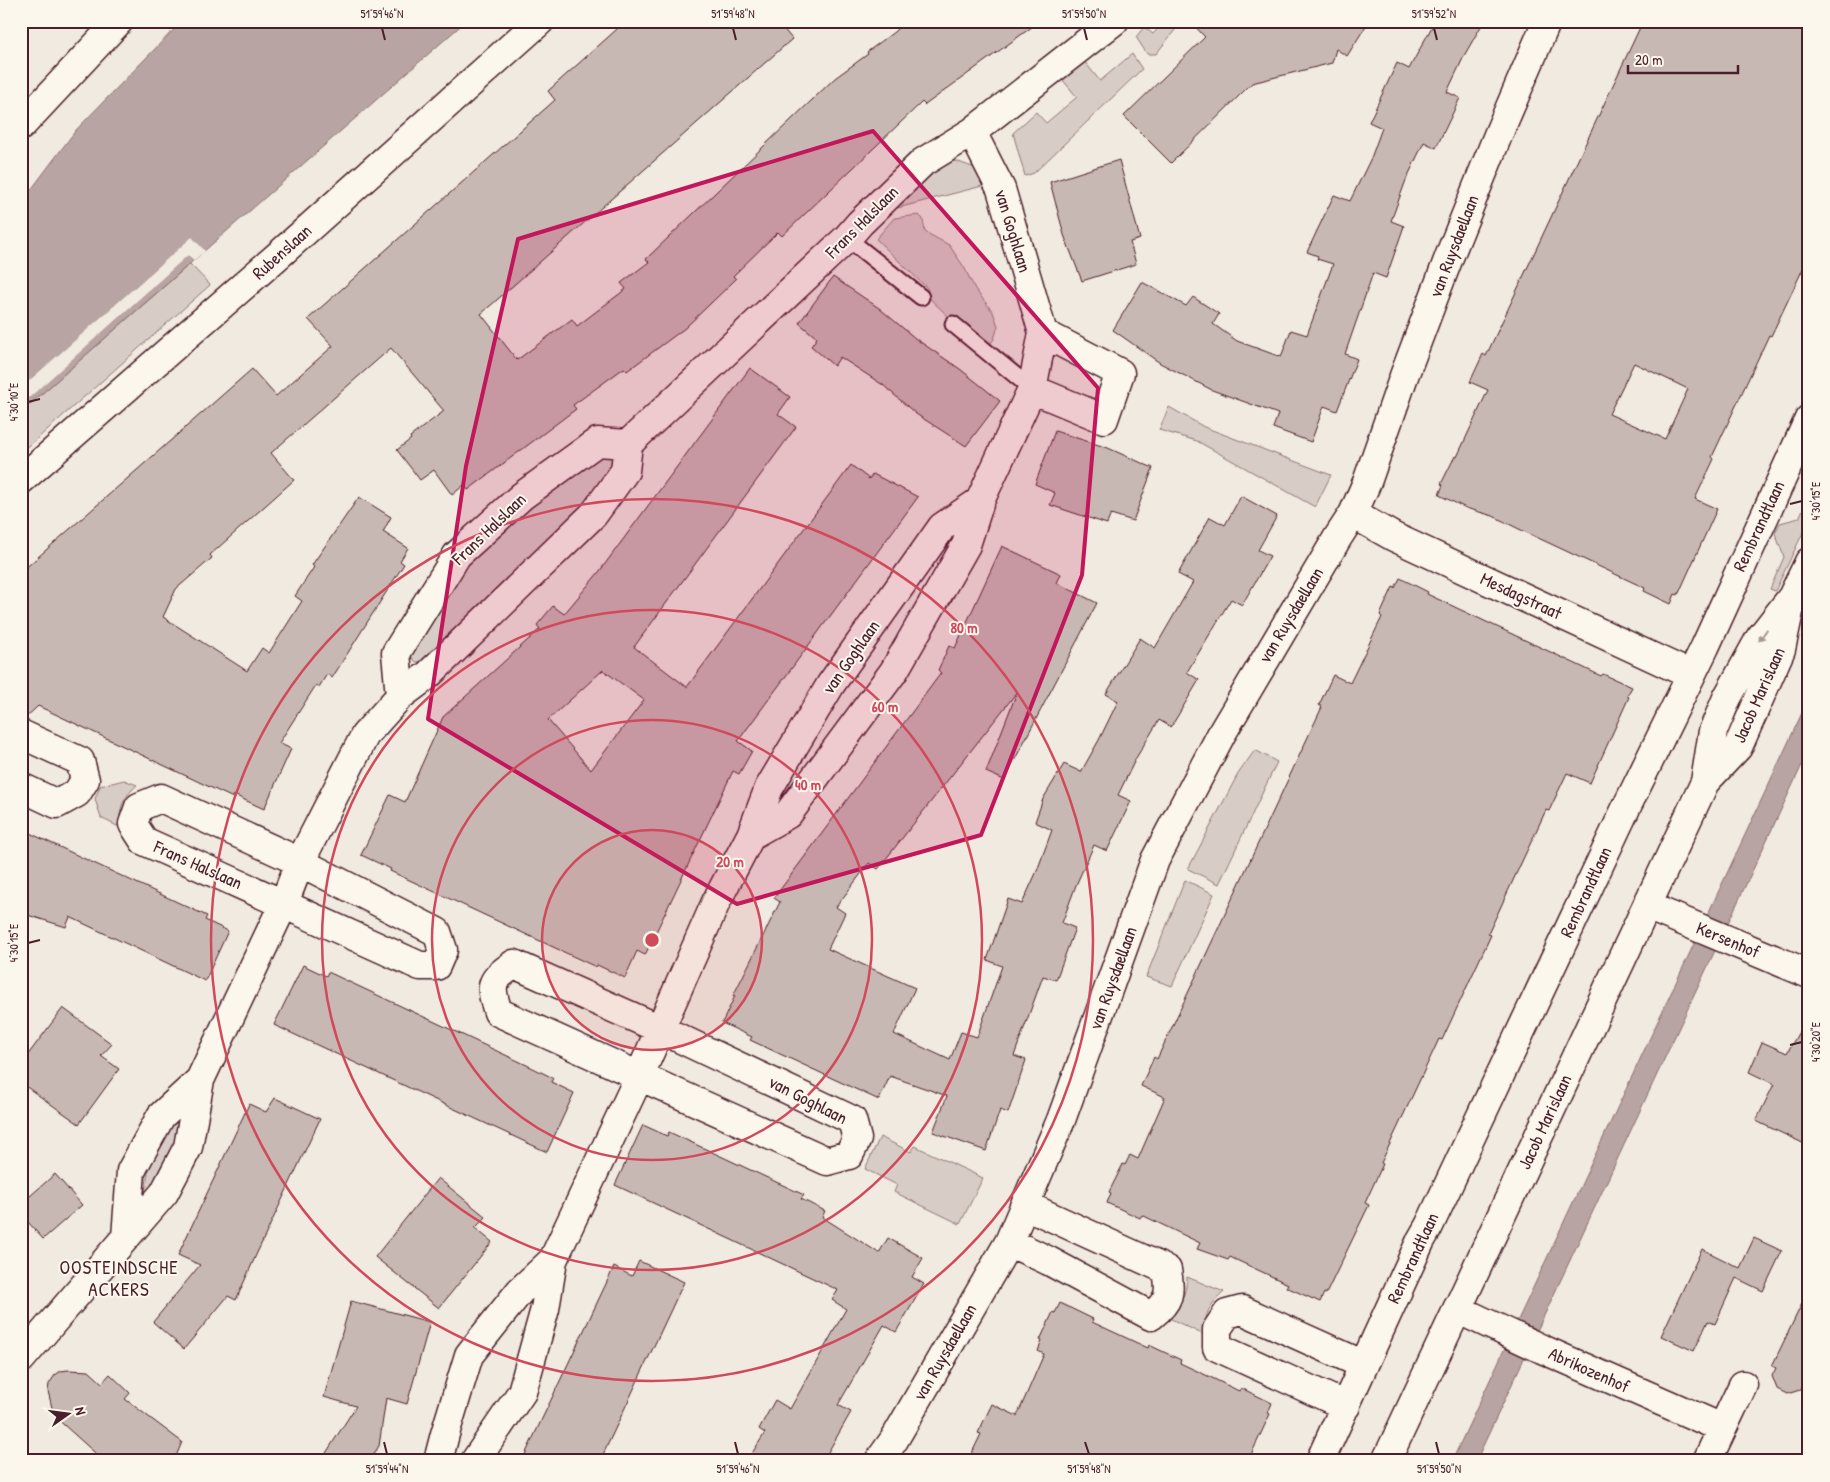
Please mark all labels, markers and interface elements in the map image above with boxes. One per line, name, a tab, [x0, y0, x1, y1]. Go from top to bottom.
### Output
text: 51°59'46"N	[361, 5, 403, 22]
text: 51°59'48"N	[711, 5, 755, 22]
text: 51°59'50"N	[1062, 5, 1106, 22]
text: 51°59'52"N	[1412, 5, 1456, 22]
scale bar	[1628, 42, 1738, 74]
text: 20 m	[1635, 49, 1662, 70]
street label: Frans Halslaan	[819, 180, 904, 264]
street label: van Goghlaan	[989, 187, 1038, 275]
street label: van Ruysdaellaan	[1423, 191, 1485, 301]
street label: Rubenslaan	[247, 218, 317, 285]
text: 4°30'10"E	[5, 382, 22, 421]
street label: Rembrandtlaan	[1727, 476, 1790, 575]
text: 4°30'15"E	[1807, 481, 1824, 520]
street label: Frans Halslaan	[445, 487, 531, 571]
street label: van Ruysdaellaan	[1252, 562, 1329, 667]
street label: Mesdagstraat	[1476, 566, 1567, 626]
street label: van Goghlaan	[816, 615, 885, 699]
text: 80 m	[951, 617, 977, 638]
one-way arrow	[1758, 629, 1768, 642]
street label: Jacob Marislaan	[1726, 643, 1791, 747]
text: 60 m	[872, 696, 898, 717]
text: 40 m	[795, 774, 821, 795]
street label: Frans Halslaan	[149, 834, 246, 895]
street label: Rembrandtlaan	[1554, 842, 1617, 941]
text: 20 m	[716, 851, 744, 872]
street label: Kersenhof	[1692, 915, 1764, 964]
text: 4°30'15"E	[5, 923, 22, 962]
street label: van Ruysdaellaan	[1082, 923, 1143, 1033]
centre of rings	[643, 931, 661, 949]
text: 4°30'20"E	[1807, 1021, 1824, 1062]
street label: van Goghlaan	[765, 1069, 852, 1130]
street label: Jacob Marislaan	[1512, 1070, 1577, 1173]
street label: Rembrandtlaan	[1381, 1208, 1444, 1307]
district label: OOSTEINDSCHE ACKERS	[59, 1254, 179, 1302]
street label: van Ruysdaellaan	[907, 1299, 982, 1405]
street label: Abrikozenhof	[1545, 1341, 1634, 1399]
north arrow	[42, 1390, 92, 1440]
text: N	[71, 1405, 91, 1417]
text: 51°59'44"N	[366, 1460, 408, 1477]
text: 51°59'46"N	[717, 1460, 759, 1477]
text: 51°59'48"N	[1067, 1460, 1111, 1477]
text: 51°59'50"N	[1417, 1460, 1461, 1477]

